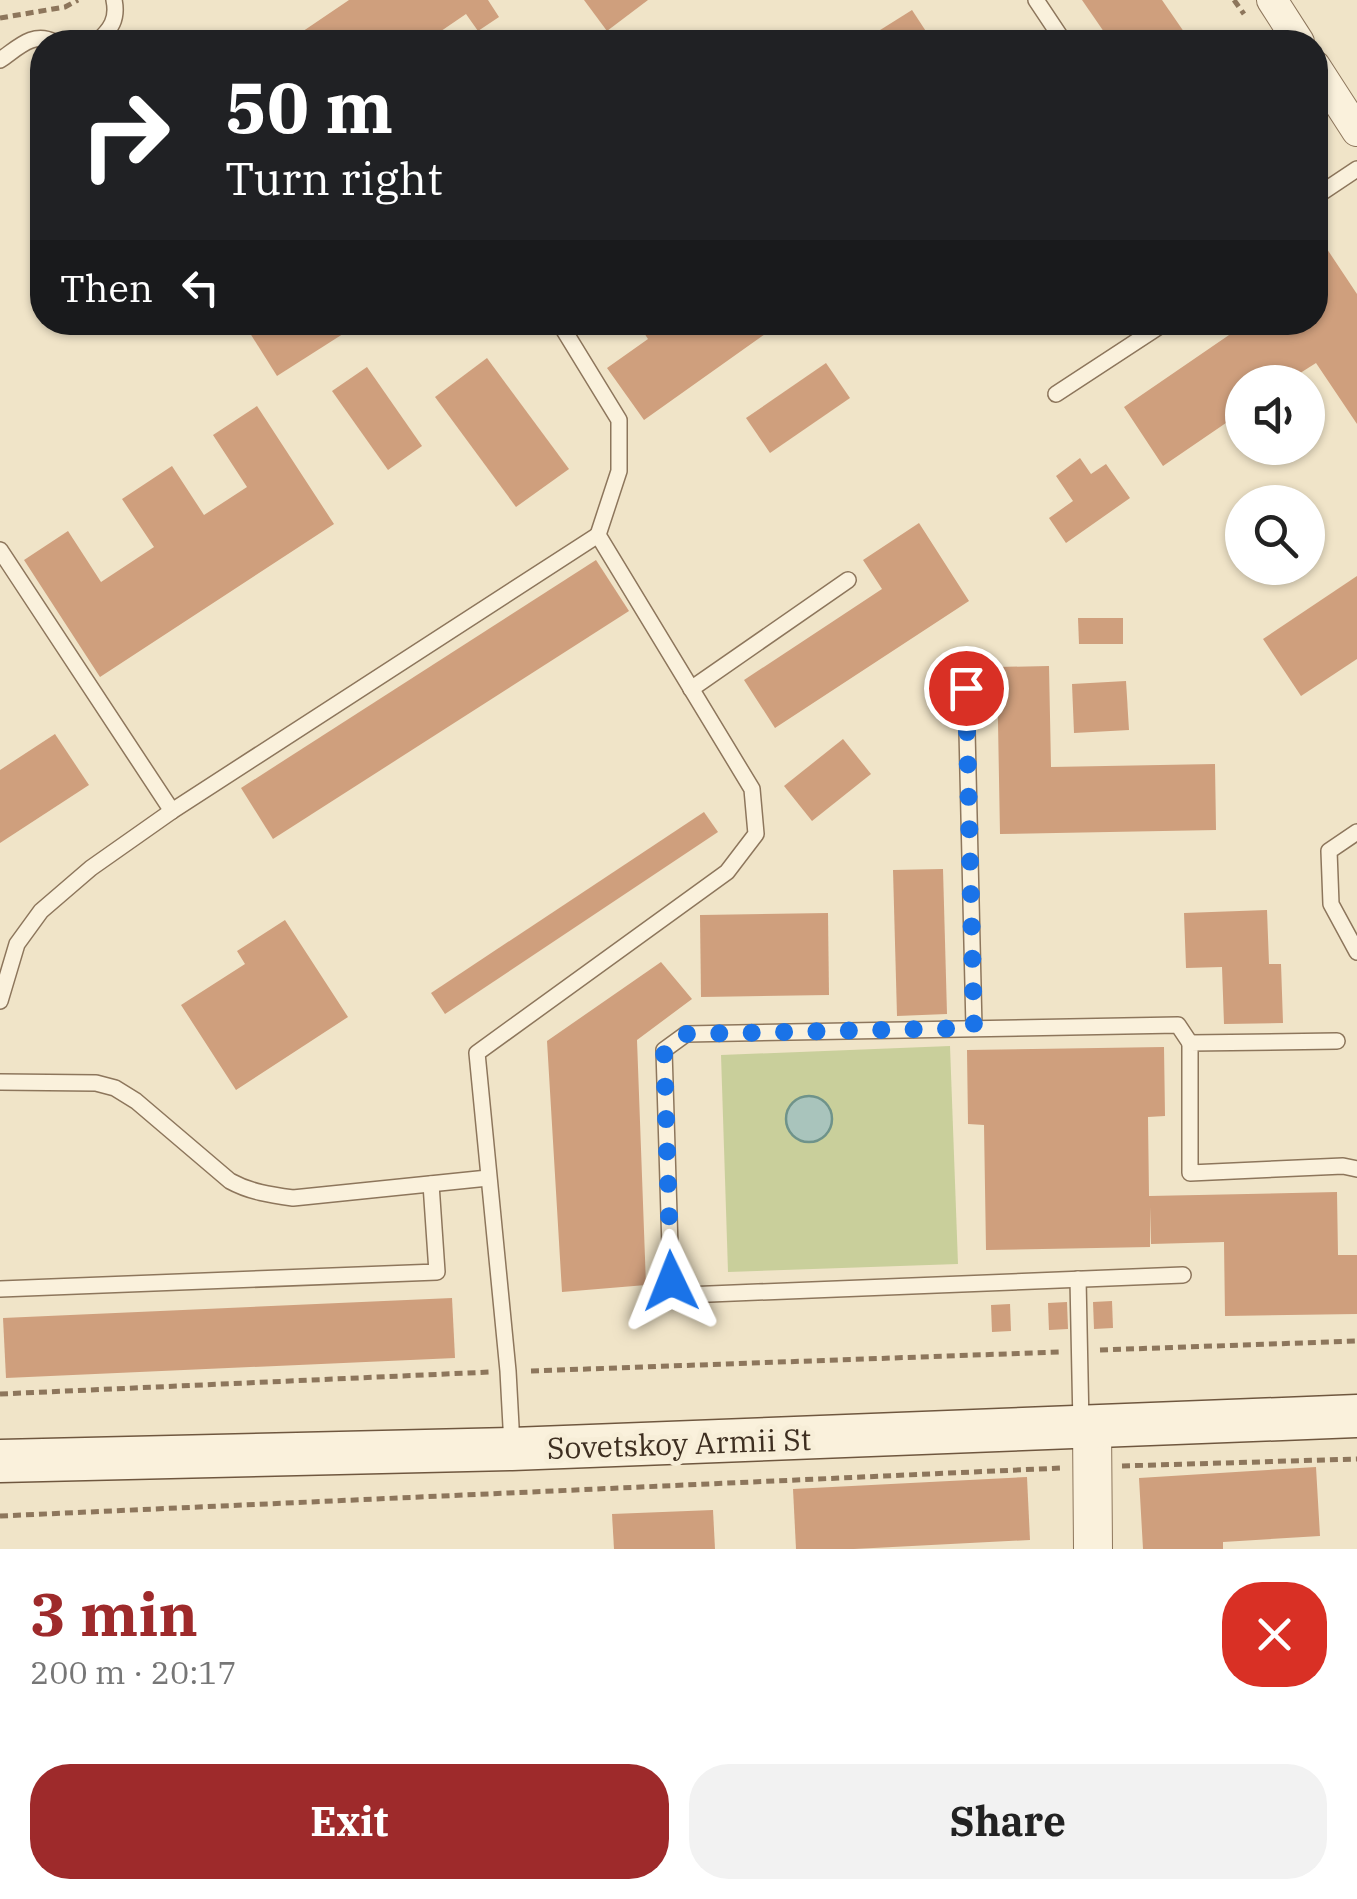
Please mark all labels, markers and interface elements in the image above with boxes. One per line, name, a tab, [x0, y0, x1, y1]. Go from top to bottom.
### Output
text: 50 m	[225, 61, 393, 152]
icon: right	[60, 70, 190, 200]
text: Turn right	[225, 149, 443, 207]
icon: left	[173, 260, 228, 315]
text: Then	[60, 263, 153, 312]
map controls	[1225, 365, 1325, 585]
button: sound	[1225, 365, 1325, 465]
button: search	[1225, 485, 1325, 585]
pin	[924, 646, 1009, 731]
icon: arrive	[939, 661, 994, 716]
position arrow	[619, 1229, 723, 1333]
street label: Sovetskoy Armii St	[546, 1419, 812, 1467]
text: 3 min	[30, 1574, 198, 1653]
button: close	[1222, 1582, 1327, 1687]
text: 200 m · 20:17	[30, 1651, 237, 1693]
button: Exit	[30, 1764, 669, 1879]
button: Share	[689, 1764, 1327, 1879]

